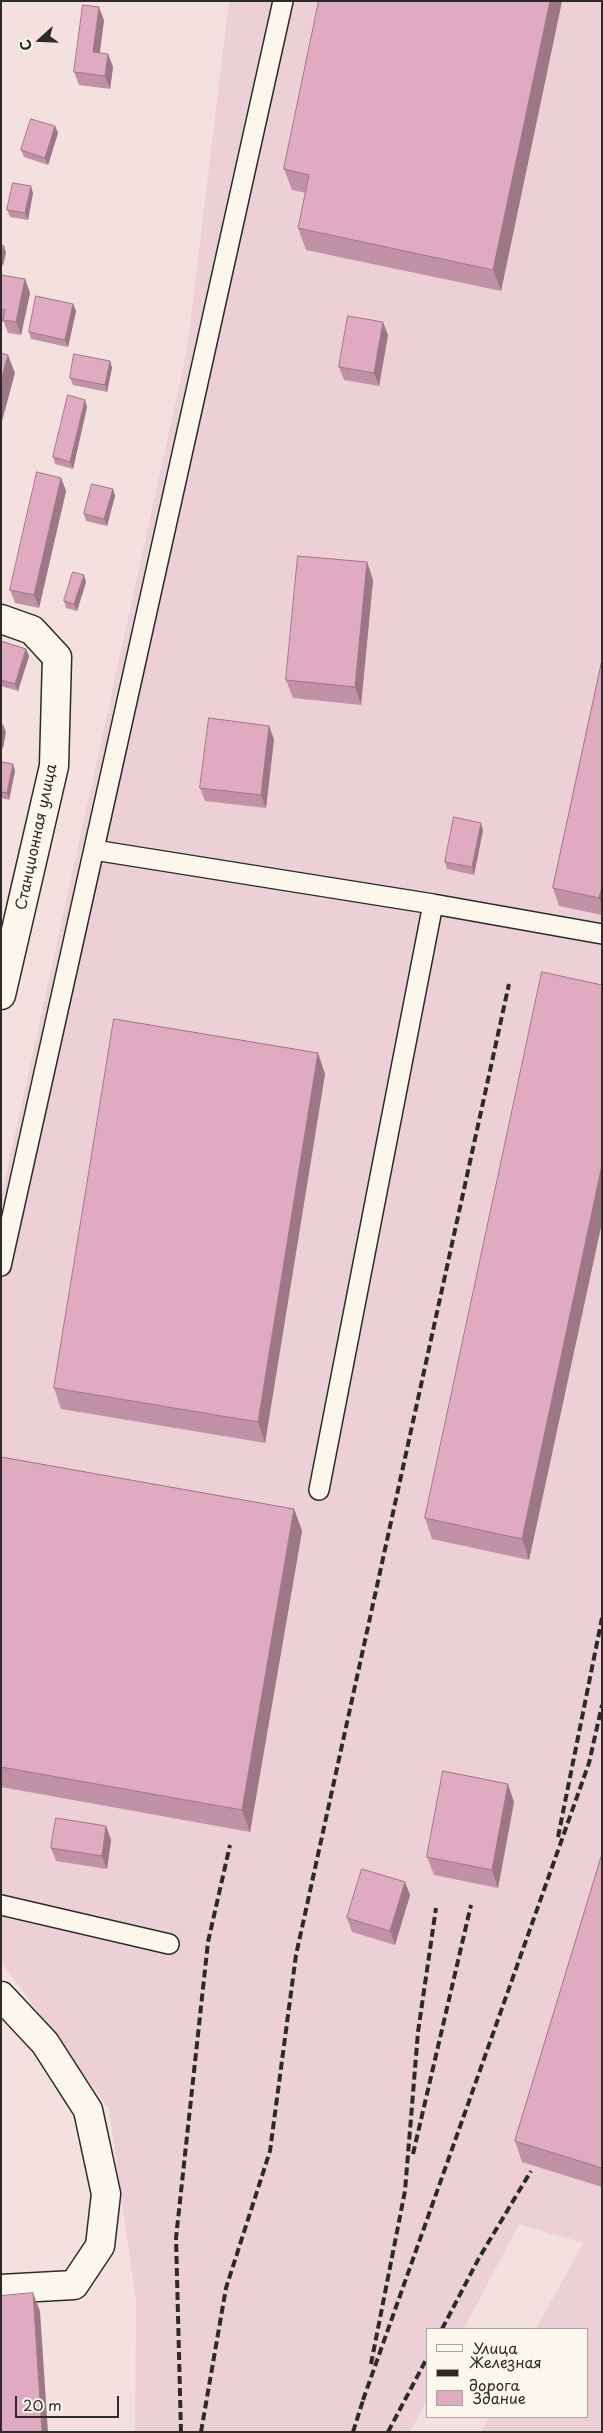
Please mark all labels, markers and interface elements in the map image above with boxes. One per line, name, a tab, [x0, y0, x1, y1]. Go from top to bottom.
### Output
north arrow	[15, 15, 65, 65]
text: С	[14, 37, 37, 54]
street label: Станционная улица	[13, 762, 61, 912]
legend	[426, 2328, 588, 2418]
text: Улица	[473, 2336, 518, 2359]
text: Железная дорога	[469, 2350, 542, 2396]
scale bar	[18, 2386, 121, 2418]
text: Здание	[473, 2386, 526, 2409]
text: 20 m	[23, 2393, 62, 2416]

